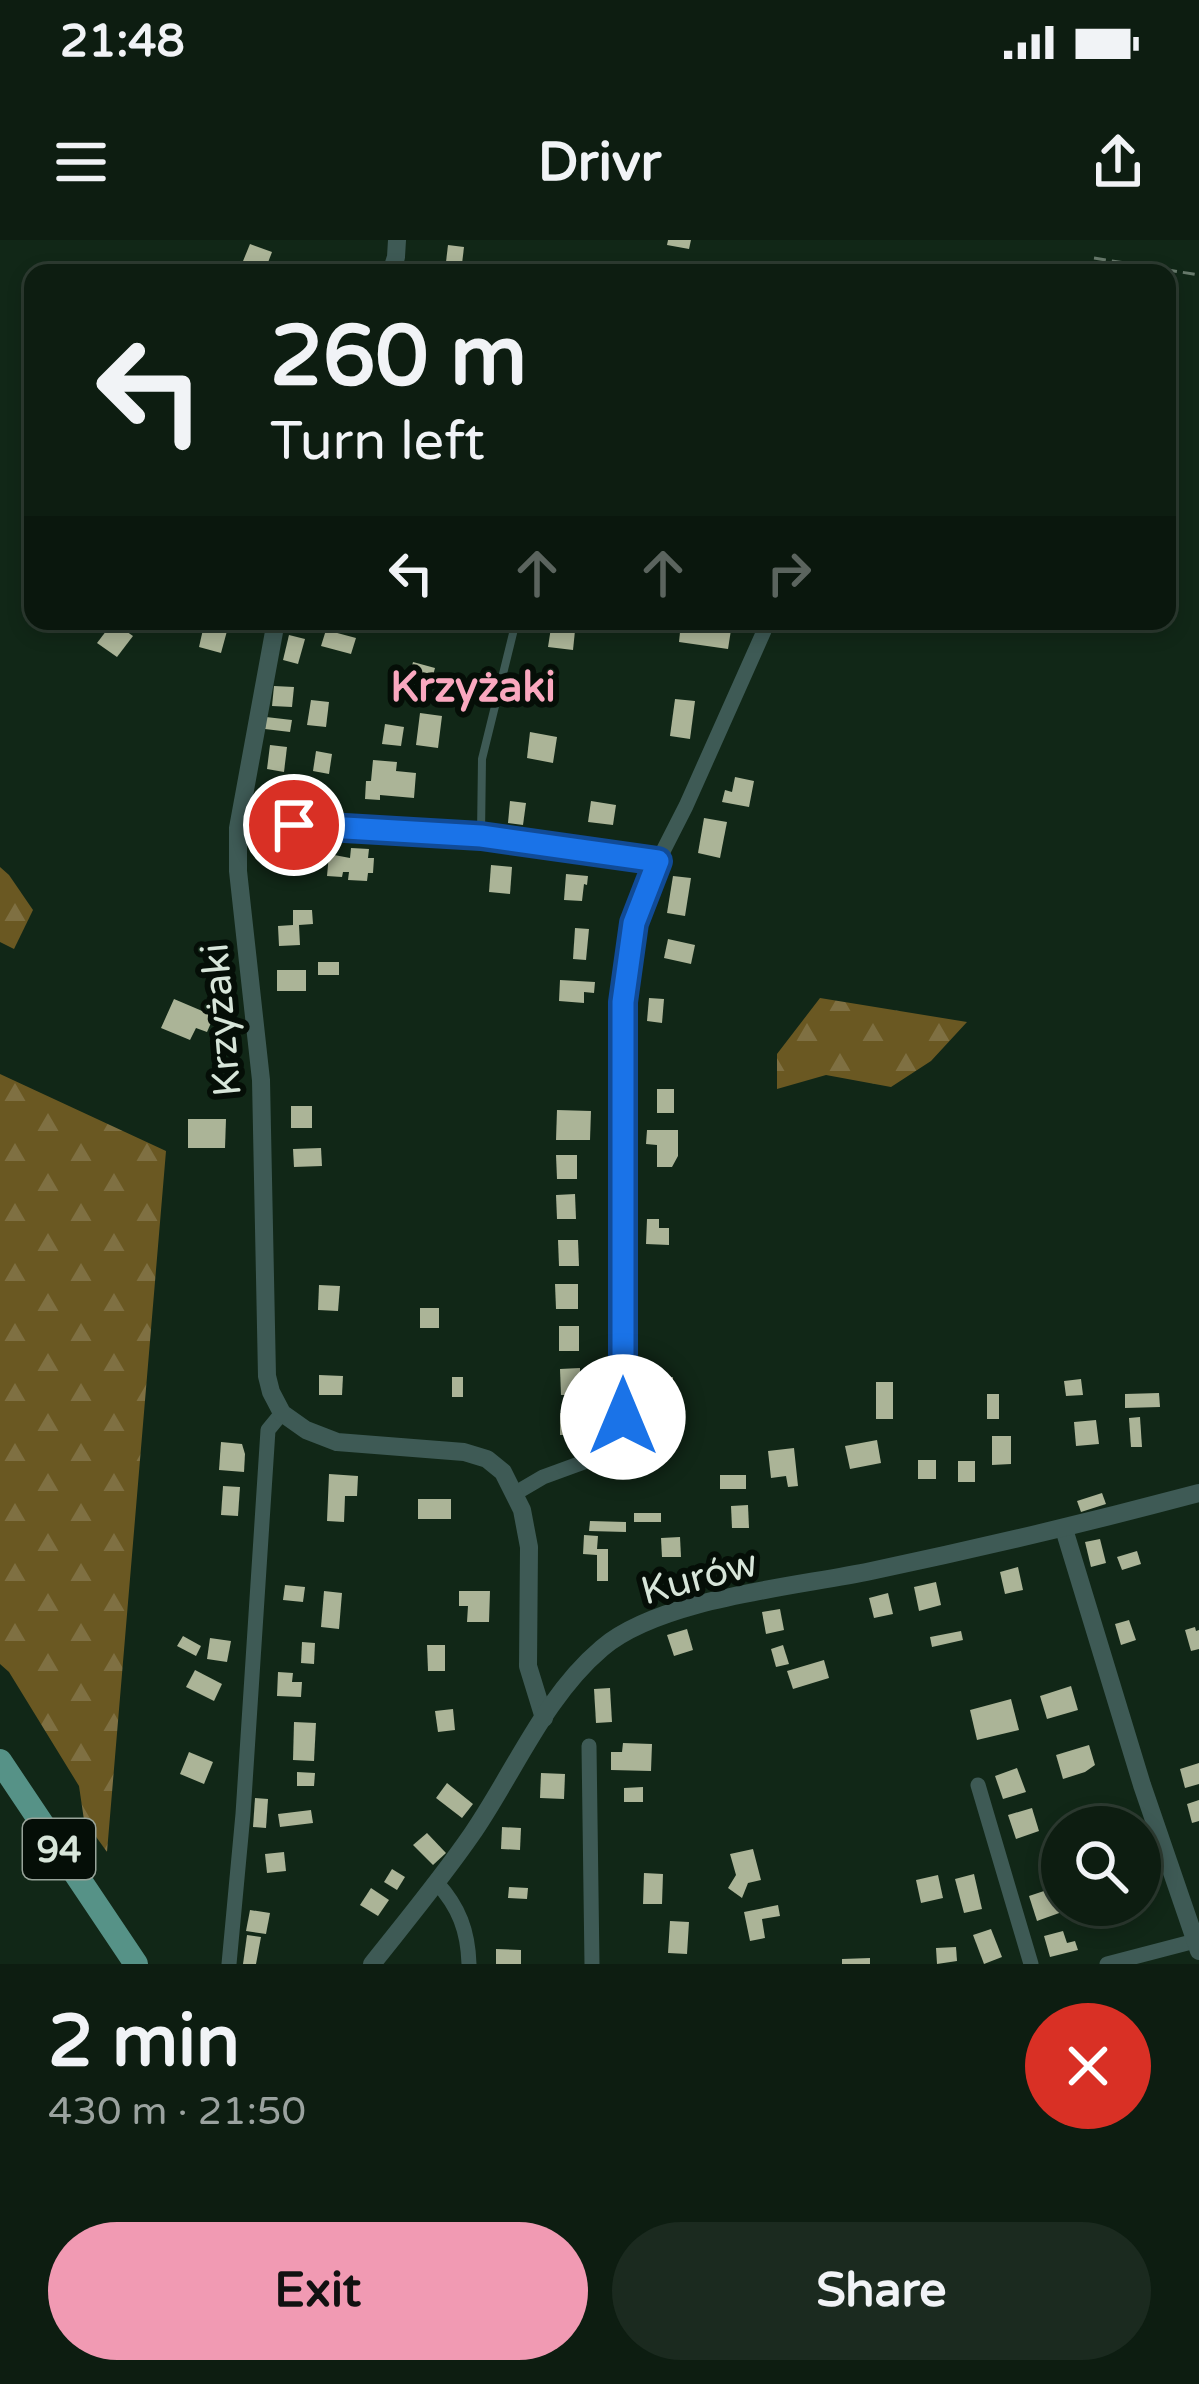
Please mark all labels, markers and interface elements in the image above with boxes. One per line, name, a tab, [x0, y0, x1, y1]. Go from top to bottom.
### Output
text: 21:48	[60, 15, 185, 69]
icon: menu	[48, 129, 114, 195]
icon: share	[1085, 129, 1151, 195]
text: Drivr	[538, 130, 661, 195]
text: 260 m	[270, 307, 527, 408]
icon: left	[72, 312, 228, 468]
text: Turn left	[270, 409, 485, 474]
icon: left	[378, 540, 444, 606]
icon: ahead	[504, 540, 570, 606]
icon: ahead	[630, 540, 696, 606]
icon: right	[756, 540, 822, 606]
district label: Krzyżaki	[390, 662, 556, 713]
pin	[243, 774, 345, 876]
icon: arrive	[261, 792, 327, 858]
street label: Krzyżaki	[191, 941, 252, 1098]
position arrow	[560, 1354, 686, 1480]
street label: Kurów	[636, 1539, 763, 1615]
map controls	[1041, 1806, 1161, 1926]
button: search	[1041, 1806, 1161, 1926]
road number: 94	[23, 1819, 95, 1879]
text: 2 min	[48, 1999, 240, 2086]
button: close	[1025, 2003, 1151, 2129]
text: 430 m · 21:50	[48, 2088, 306, 2135]
button: Exit	[48, 2222, 588, 2360]
button: Share	[612, 2222, 1151, 2360]

